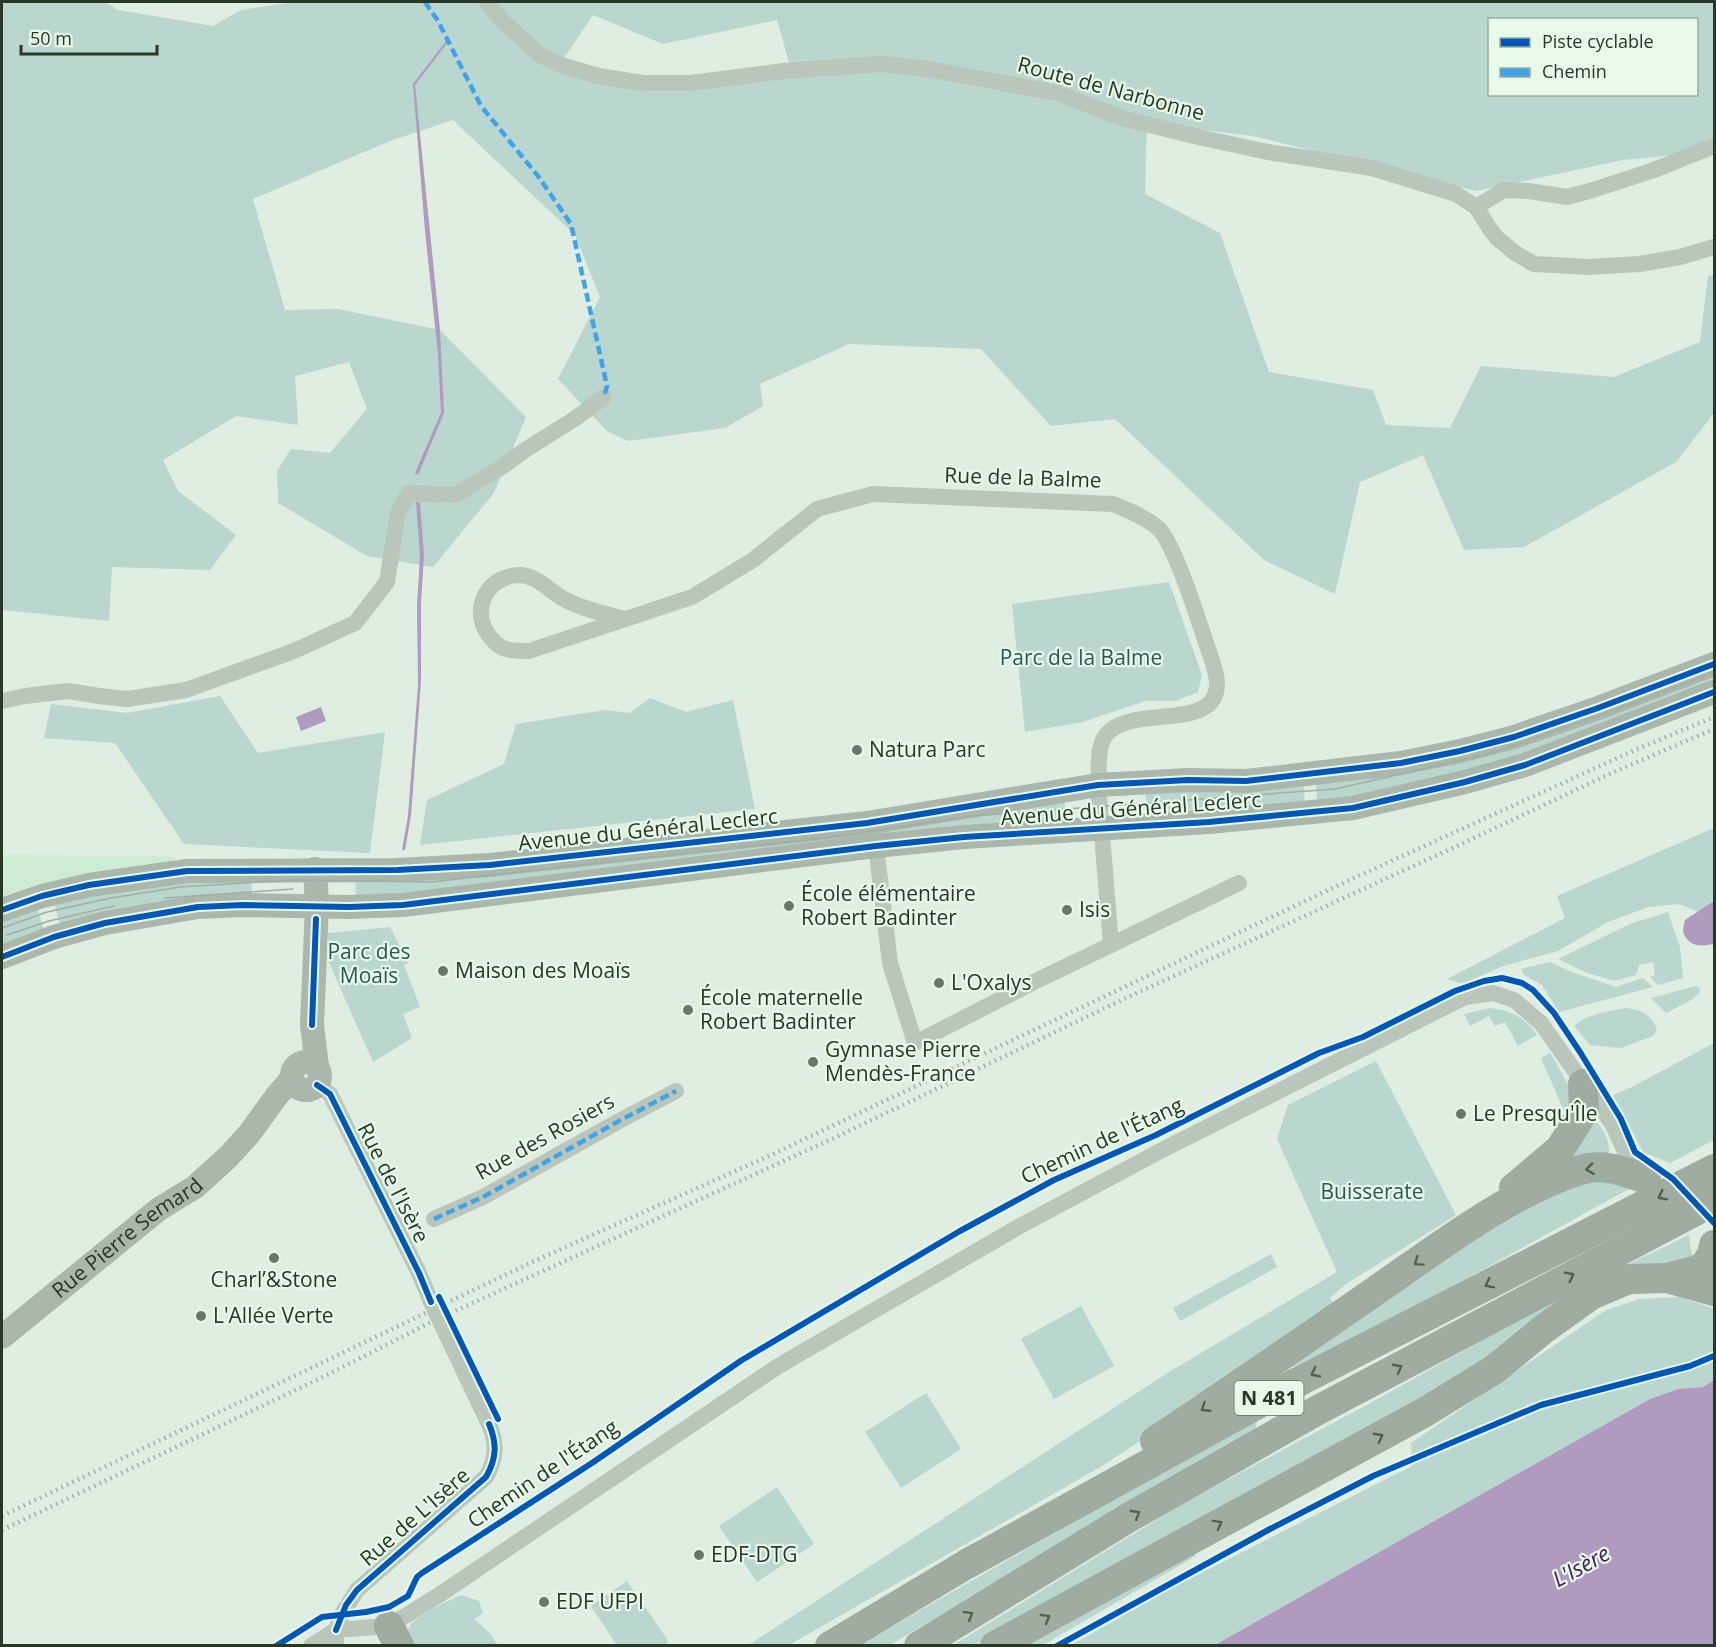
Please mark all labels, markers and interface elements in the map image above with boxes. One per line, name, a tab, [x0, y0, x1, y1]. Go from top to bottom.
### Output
scale bar	[21, 18, 158, 56]
legend	[1488, 18, 1698, 96]
text: 50 m	[30, 26, 72, 50]
text: Piste cyclable	[1542, 29, 1654, 53]
street label: Route de Narbonne	[1015, 50, 1208, 126]
text: Chemin	[1542, 59, 1607, 83]
street label: Rue de la Balme	[944, 460, 1102, 494]
park label: Parc de la Balme	[1000, 643, 1162, 671]
place label: Natura Parc	[869, 735, 986, 763]
marker: Natura Parc	[850, 743, 864, 757]
street label: Avenue du Général Leclerc	[1000, 785, 1262, 831]
street label: Avenue du Général Leclerc	[517, 801, 779, 857]
place label: École élémentaire Robert Badinter	[801, 879, 976, 931]
place label: Isis	[1079, 895, 1110, 923]
marker: École élémentaire Robert Badinter	[782, 899, 796, 913]
marker: Isis	[1060, 903, 1074, 917]
park label: Parc des Moaïs	[327, 937, 411, 989]
place label: Maison des Moaïs	[455, 956, 630, 984]
marker: Maison des Moaïs	[436, 964, 450, 978]
place label: L'Oxalys	[951, 968, 1031, 996]
marker: L'Oxalys	[932, 976, 946, 990]
place label: École maternelle Robert Badinter	[700, 983, 863, 1035]
marker: École maternelle Robert Badinter	[681, 1003, 695, 1017]
place label: Gymnase Pierre Mendès-France	[825, 1035, 981, 1087]
marker: Gymnase Pierre Mendès-France	[806, 1055, 820, 1069]
street label: Rue des Rosiers	[470, 1086, 619, 1186]
street label: Chemin de l'Étang	[1016, 1090, 1187, 1190]
place label: Le Presqu'Île	[1473, 1099, 1598, 1127]
marker: Le Presqu'Île	[1454, 1107, 1468, 1121]
street label: Rue de l'Isère	[352, 1118, 436, 1247]
one-way arrow	[1585, 1163, 1594, 1175]
street label: Rue Pierre Semard	[46, 1171, 209, 1304]
park label: Buisserate	[1320, 1177, 1424, 1205]
one-way arrow	[1658, 1188, 1669, 1200]
marker: Charl’&Stone	[267, 1251, 281, 1265]
one-way arrow	[1413, 1255, 1424, 1266]
place label: Charl’&Stone	[211, 1265, 337, 1293]
one-way arrow	[1564, 1272, 1575, 1284]
one-way arrow	[1484, 1277, 1495, 1288]
place label: L'Allée Verte	[213, 1301, 334, 1329]
marker: L'Allée Verte	[194, 1309, 208, 1323]
one-way arrow	[1391, 1363, 1402, 1375]
one-way arrow	[1311, 1366, 1321, 1377]
road number: N 481	[1234, 1381, 1304, 1415]
one-way arrow	[1201, 1401, 1212, 1412]
street label: Chemin de l'Étang	[462, 1412, 623, 1534]
one-way arrow	[1373, 1433, 1383, 1444]
street label: Rue de L'Isère	[354, 1461, 475, 1572]
one-way arrow	[1129, 1509, 1140, 1521]
one-way arrow	[1212, 1520, 1222, 1532]
water label: L'Isère	[1546, 1537, 1615, 1593]
place label: EDF-DTG	[711, 1540, 798, 1568]
marker: EDF-DTG	[692, 1548, 706, 1562]
place label: EDF UFPI	[556, 1587, 644, 1615]
marker: EDF UFPI	[537, 1595, 551, 1609]
one-way arrow	[963, 1611, 973, 1622]
one-way arrow	[1040, 1614, 1051, 1625]

